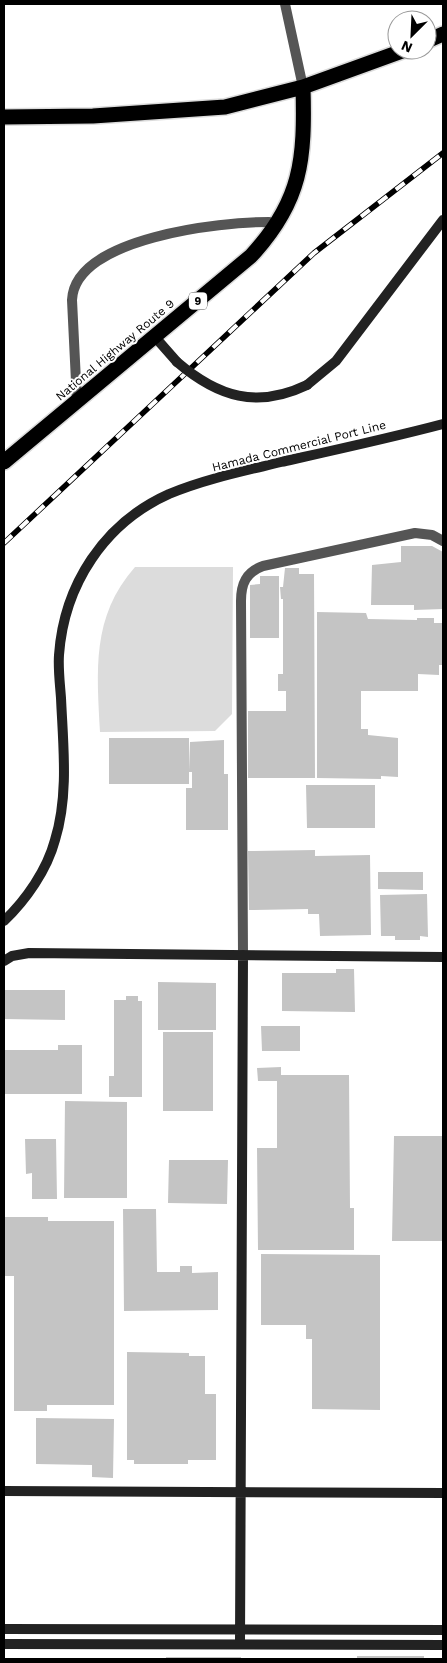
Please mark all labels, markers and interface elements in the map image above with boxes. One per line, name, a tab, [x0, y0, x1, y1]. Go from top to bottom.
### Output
north arrow	[387, 10, 437, 60]
text: N	[399, 37, 415, 56]
road number: 9	[189, 292, 207, 310]
street label: National Highway Route 9	[53, 296, 177, 404]
street label: Hamada Commercial Port Line	[211, 418, 387, 474]

